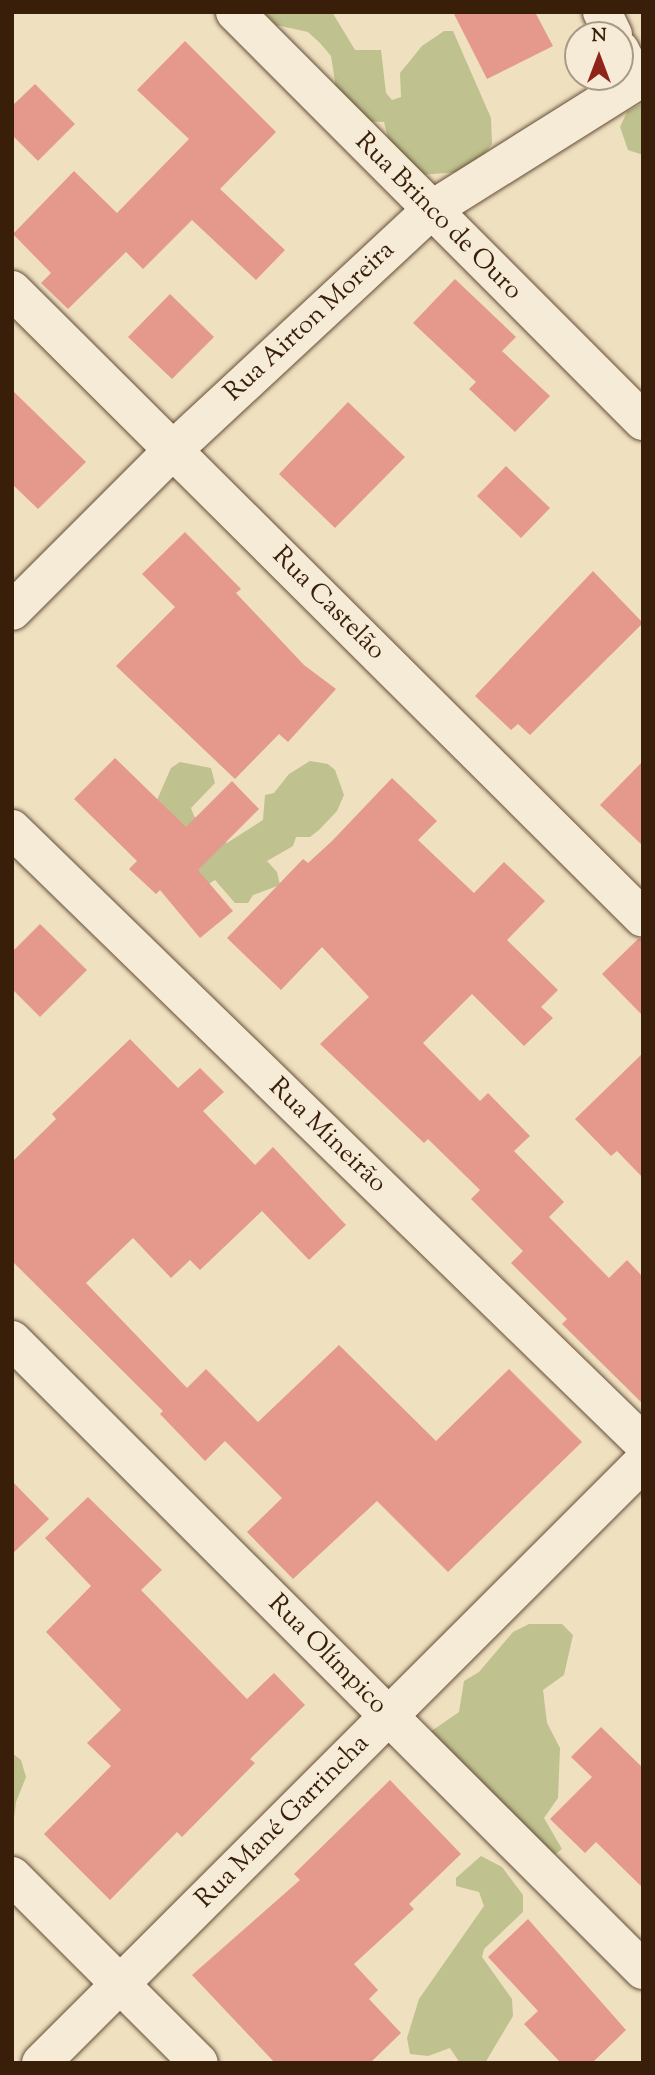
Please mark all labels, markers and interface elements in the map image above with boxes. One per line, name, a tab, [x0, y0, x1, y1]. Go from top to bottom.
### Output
north arrow	[564, 21, 634, 91]
text: N	[591, 23, 607, 50]
street label: Rua Brinco de Ouro	[348, 127, 528, 307]
street label: Rua Airton Moreira	[218, 235, 402, 409]
street label: Rua Castelão	[265, 541, 391, 667]
street label: Rua Mineirão	[262, 1072, 392, 1200]
street label: Rua Olímpico	[261, 1589, 393, 1721]
street label: Rua Mané Garrincha	[190, 1729, 376, 1915]

